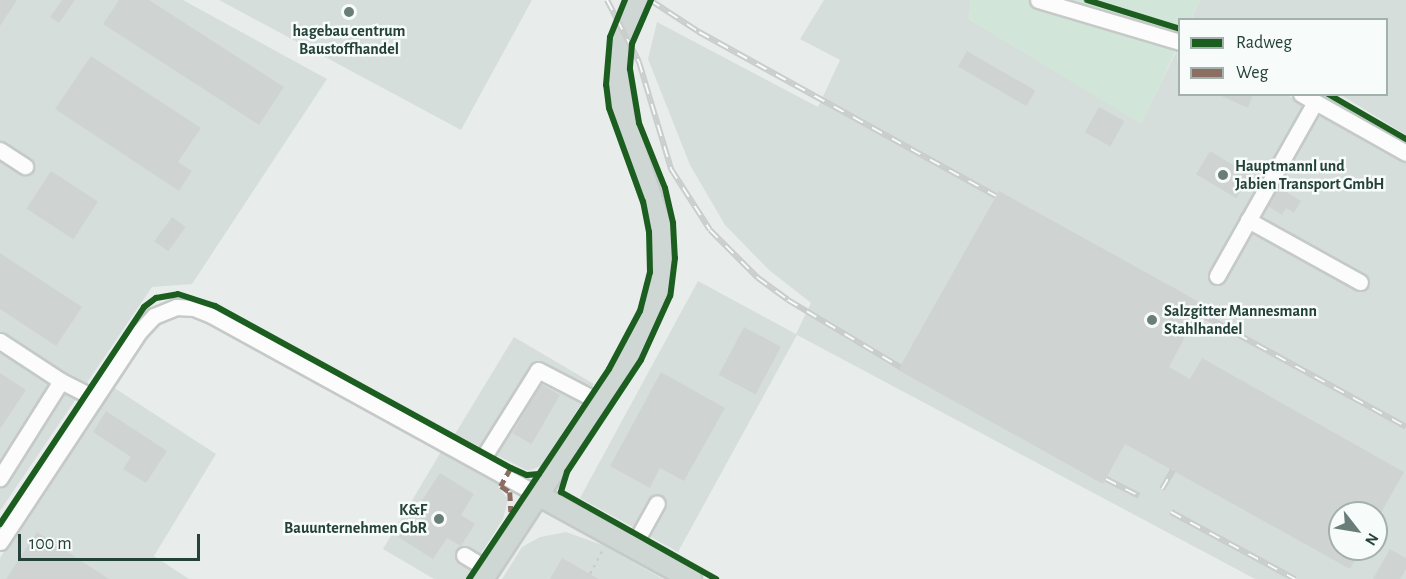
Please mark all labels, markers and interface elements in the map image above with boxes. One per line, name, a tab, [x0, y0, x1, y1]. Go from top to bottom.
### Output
marker: hagebau centrum Baustoffhandel	[342, 5, 356, 19]
legend	[1178, 18, 1388, 96]
place label: hagebau centrum Baustoffhandel	[293, 21, 405, 59]
text: Radweg	[1236, 34, 1292, 52]
text: Weg	[1236, 64, 1268, 82]
place label: Hauptmannl und Jabien Transport GmbH	[1235, 156, 1384, 194]
marker: Hauptmannl und Jabien Transport GmbH	[1216, 168, 1230, 182]
place label: Salzgitter Mannesmann Stahlhandel	[1164, 301, 1317, 339]
marker: Salzgitter Mannesmann Stahlhandel	[1145, 313, 1159, 327]
place label: K&F Bauunternehmen GbR	[284, 500, 427, 538]
north arrow	[1328, 501, 1388, 561]
marker: K&F Bauunternehmen GbR	[432, 512, 446, 526]
scale bar	[21, 522, 202, 560]
text: N	[1362, 530, 1381, 548]
text: 100 m	[29, 535, 72, 553]

